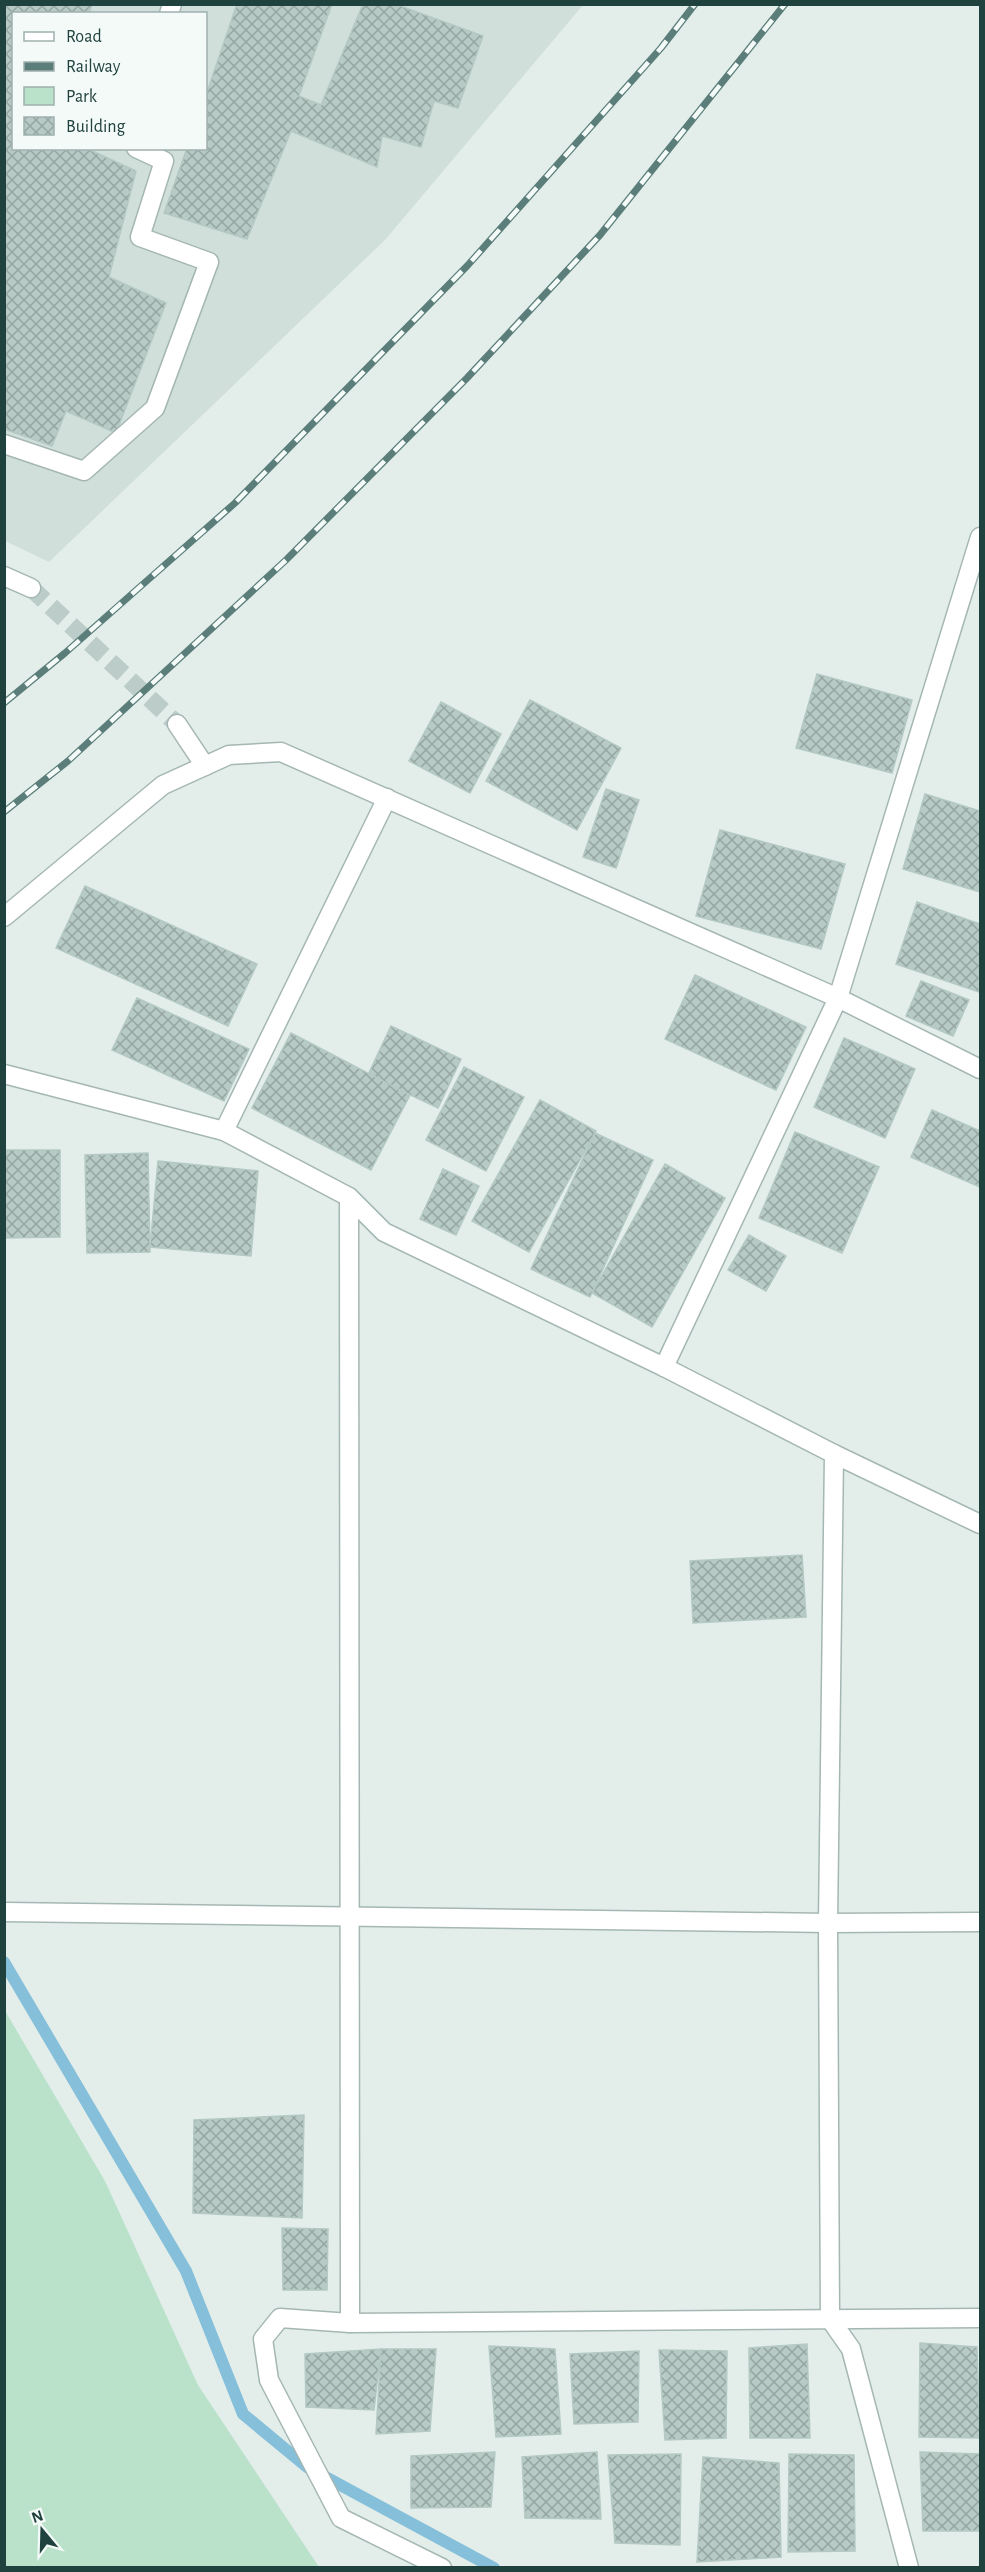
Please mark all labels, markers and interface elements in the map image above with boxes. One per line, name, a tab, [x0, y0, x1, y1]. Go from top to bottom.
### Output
legend	[12, 12, 207, 150]
text: Road	[66, 28, 102, 46]
text: Railway	[66, 58, 121, 76]
text: Park	[66, 88, 98, 106]
text: Building	[66, 118, 126, 136]
north arrow	[12, 2500, 72, 2560]
text: N	[30, 2507, 45, 2526]

